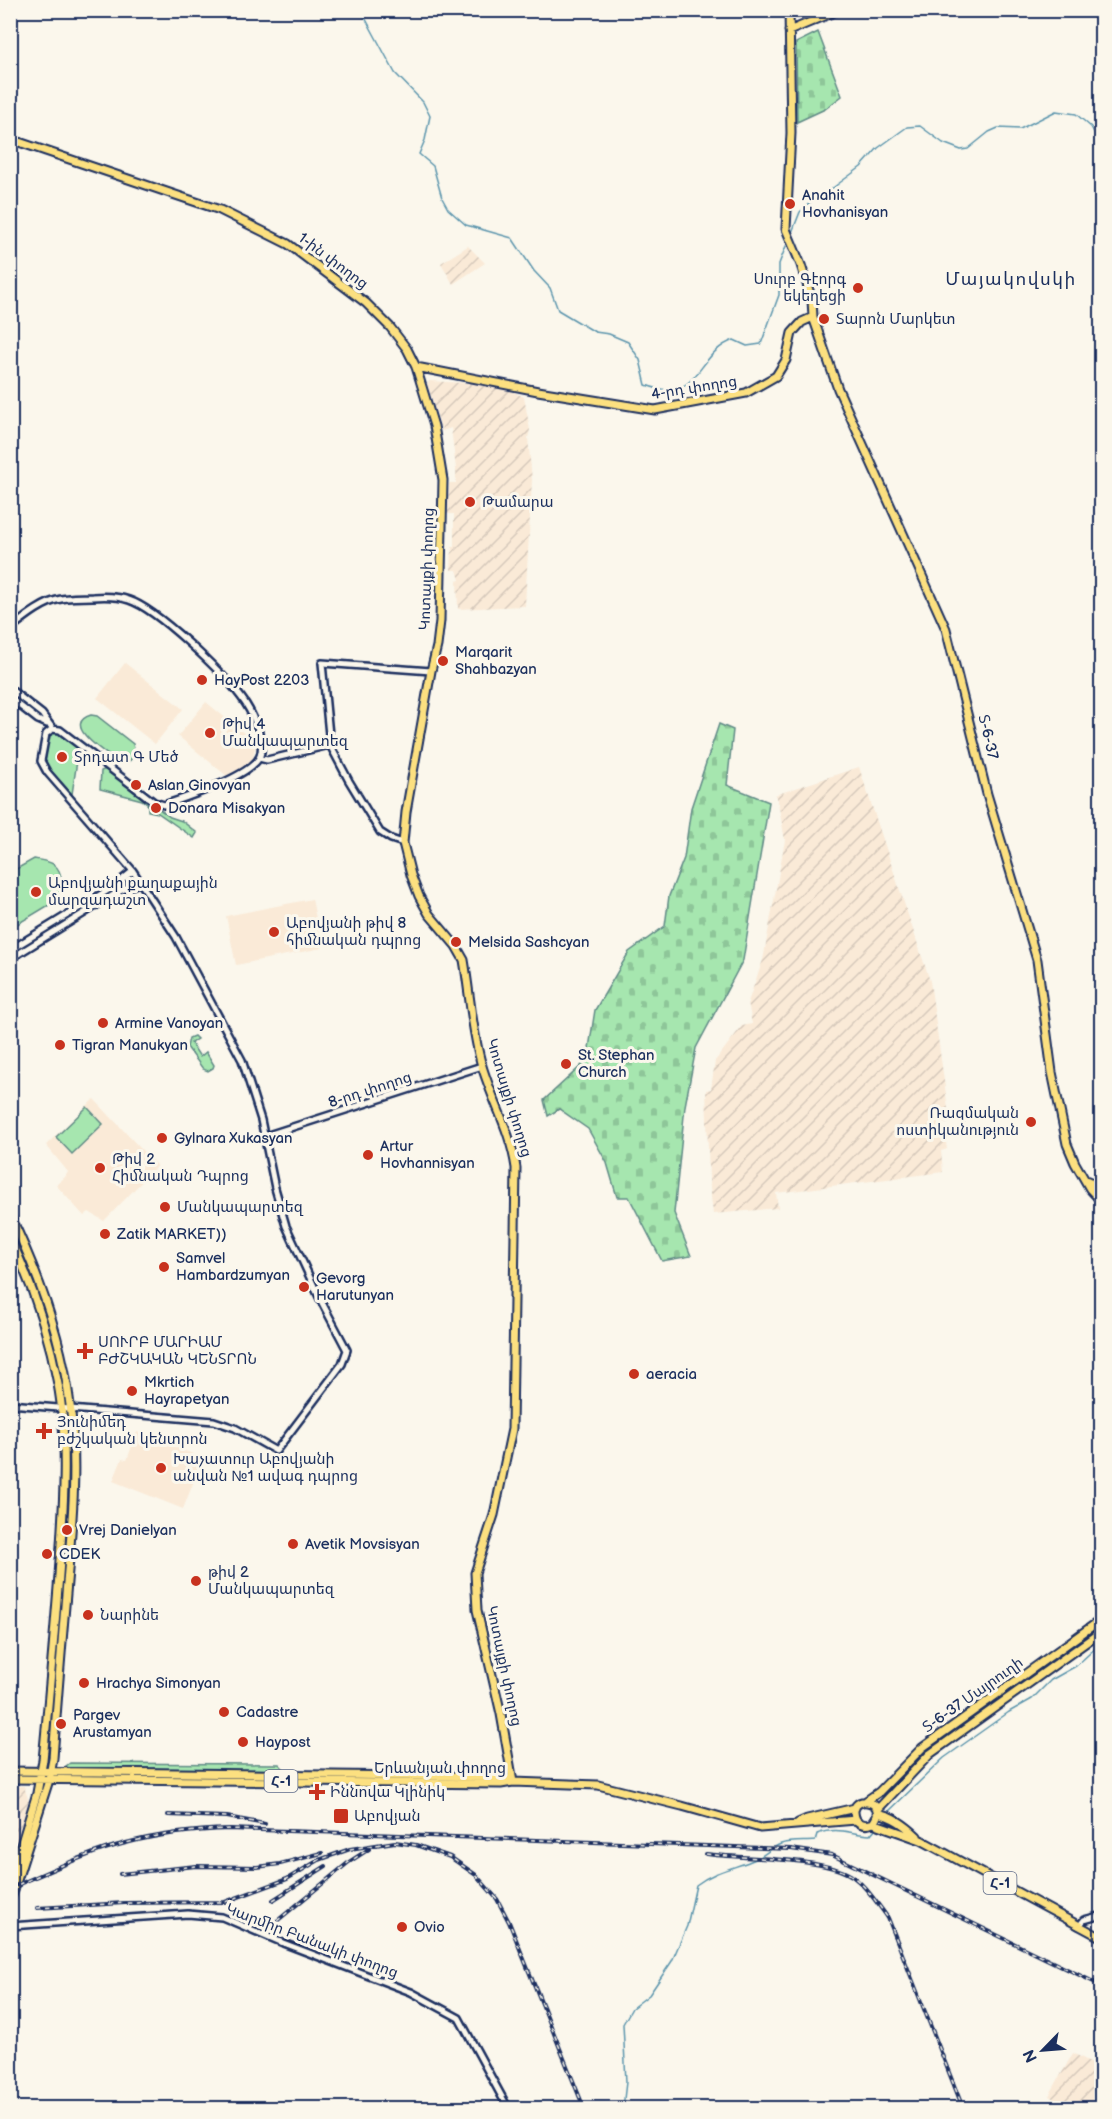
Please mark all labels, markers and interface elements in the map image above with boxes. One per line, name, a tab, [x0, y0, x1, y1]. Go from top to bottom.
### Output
place label: Anahit Hovhanisyan	[802, 186, 888, 222]
marker: Anahit Hovhanisyan	[783, 197, 797, 211]
street label: 1-ին փողոց	[294, 229, 372, 293]
district label: Մայակովսկի	[945, 269, 1077, 290]
place label: Սուրբ Գէորգ եկեղեցի	[754, 270, 846, 306]
marker: Սուրբ Գէորգ եկեղեցի	[851, 281, 865, 295]
place label: Տարոն Մարկետ	[836, 310, 956, 329]
marker: Տարոն Մարկետ	[817, 312, 831, 326]
street label: 4-րդ փողոց	[650, 372, 738, 404]
place label: Թամարա	[482, 493, 554, 512]
marker: Թամարա	[463, 495, 477, 509]
street label: Կոտայքի փողոց	[415, 507, 439, 631]
place label: Marqarit Shahbazyan	[455, 643, 537, 679]
marker: Marqarit Shahbazyan	[436, 654, 450, 668]
place label: HayPost 2203	[214, 671, 309, 690]
marker: HayPost 2203	[195, 673, 209, 687]
street label: Տ-6-37	[974, 713, 1002, 762]
place label: Թիվ 4 Մանկապարտեզ	[222, 715, 349, 751]
marker: Թիվ 4 Մանկապարտեզ	[203, 726, 217, 740]
place label: Տրդատ Գ Մեծ	[74, 748, 178, 767]
marker: Տրդատ Գ Մեծ	[55, 750, 69, 764]
place label: Aslan Ginovyan	[148, 776, 251, 795]
marker: Aslan Ginovyan	[129, 778, 143, 792]
place label: Donara Misakyan	[168, 799, 285, 818]
marker: Donara Misakyan	[149, 801, 163, 815]
place label: Աբովյանի քաղաքային մարզադաշտ	[48, 874, 218, 910]
marker: Աբովյանի քաղաքային մարզադաշտ	[29, 885, 43, 899]
place label: Աբովյանի թիվ 8 հիմնական դպրոց	[286, 914, 421, 950]
marker: Աբովյանի թիվ 8 հիմնական դպրոց	[267, 925, 281, 939]
place label: Melsida Sashcyan	[468, 933, 589, 952]
marker: Melsida Sashcyan	[449, 935, 463, 949]
place label: Armine Vanoyan	[115, 1014, 223, 1033]
marker: Armine Vanoyan	[96, 1016, 110, 1030]
place label: Tigran Manukyan	[72, 1036, 188, 1055]
street label: Կոտայքի փողոց	[482, 1037, 536, 1159]
marker: Tigran Manukyan	[53, 1038, 67, 1052]
place label: St. Stephan Church	[578, 1046, 654, 1082]
marker: St. Stephan Church	[559, 1057, 573, 1071]
street label: 8-րդ փողոց	[326, 1068, 414, 1112]
place label: Ռազմական ոստիկանություն	[896, 1104, 1019, 1140]
marker: Ռազմական ոստիկանություն	[1024, 1115, 1038, 1129]
place label: Gylnara Xukasyan	[174, 1129, 292, 1148]
marker: Gylnara Xukasyan	[155, 1131, 169, 1145]
place label: Artur Hovhannisyan	[380, 1137, 475, 1173]
marker: Artur Hovhannisyan	[361, 1148, 375, 1162]
place label: Թիվ 2 Հիմնական Դպրոց	[112, 1150, 249, 1186]
marker: Թիվ 2 Հիմնական Դպրոց	[93, 1161, 107, 1175]
place label: Մանկապարտեզ	[177, 1198, 304, 1217]
marker: Մանկապարտեզ	[158, 1200, 172, 1214]
place label: Zatik MARKET))	[116, 1225, 227, 1244]
marker: Zatik MARKET))	[98, 1227, 112, 1241]
place label: Samvel Hambardzumyan	[176, 1249, 290, 1285]
marker: Samvel Hambardzumyan	[157, 1260, 171, 1274]
place label: Gevorg Harutunyan	[316, 1269, 394, 1305]
marker: Gevorg Harutunyan	[297, 1280, 311, 1294]
place label: ՍՈՒՐԲ ՄԱՐԻԱՄ ԲԺՇԿԱԿԱՆ ԿԵՆՏՐՈՆ	[98, 1333, 257, 1369]
marker: ՍՈՒՐԲ ՄԱՐԻԱՄ ԲԺՇԿԱԿԱՆ ԿԵՆՏՐՈՆ	[76, 1342, 94, 1360]
place label: aeracia	[646, 1365, 697, 1384]
marker: aeracia	[627, 1367, 641, 1381]
place label: Mkrtich Hayrapetyan	[144, 1373, 229, 1409]
marker: Mkrtich Hayrapetyan	[125, 1384, 139, 1398]
place label: Յունիմեդ բժշկական կենտրոն	[57, 1413, 208, 1449]
marker: Յունիմեդ բժշկական կենտրոն	[35, 1422, 53, 1440]
place label: Խաչատուր Աբովյանի անվան №1 ավագ դպրոց	[173, 1450, 358, 1486]
marker: Խաչատուր Աբովյանի անվան №1 ավագ դպրոց	[154, 1461, 168, 1475]
place label: Vrej Danielyan	[79, 1521, 177, 1540]
marker: Vrej Danielyan	[60, 1523, 74, 1537]
place label: Avetik Movsisyan	[305, 1535, 420, 1554]
marker: Avetik Movsisyan	[286, 1537, 300, 1551]
place label: CDEK	[59, 1545, 100, 1564]
marker: CDEK	[40, 1547, 54, 1561]
place label: թիվ 2 Մանկապարտեզ	[208, 1563, 335, 1599]
marker: թիվ 2 Մանկապարտեզ	[189, 1574, 203, 1588]
street label: Կոտայքի փողոց	[482, 1604, 526, 1728]
place label: Նարինե	[100, 1606, 159, 1625]
marker: Նարինե	[81, 1608, 95, 1622]
street label: Տ-6-37 Մայրուղի	[919, 1653, 1027, 1737]
place label: Hrachya Simonyan	[96, 1674, 221, 1693]
marker: Hrachya Simonyan	[77, 1676, 91, 1690]
place label: Cadastre	[236, 1703, 298, 1722]
marker: Cadastre	[217, 1705, 231, 1719]
place label: Pargev Arustamyan	[73, 1706, 152, 1742]
marker: Pargev Arustamyan	[54, 1717, 68, 1731]
place label: Haypost	[255, 1733, 311, 1752]
marker: Haypost	[236, 1735, 250, 1749]
street label: Երևանյան փողոց	[374, 1759, 506, 1778]
road number: Հ-1	[264, 1770, 298, 1792]
marker: Իննովա Կլինիկ	[308, 1783, 326, 1801]
place label: Իննովա Կլինիկ	[330, 1783, 445, 1802]
marker: Աբովյան	[332, 1807, 350, 1825]
place label: Աբովյան	[354, 1807, 421, 1826]
road number: Հ-1	[984, 1872, 1016, 1894]
street label: Կարմիր Բանակի փողոց	[223, 1899, 401, 1983]
place label: Ovio	[414, 1918, 445, 1937]
marker: Ovio	[395, 1920, 409, 1934]
north arrow	[1013, 2020, 1073, 2080]
text: N	[1020, 2046, 1042, 2065]

